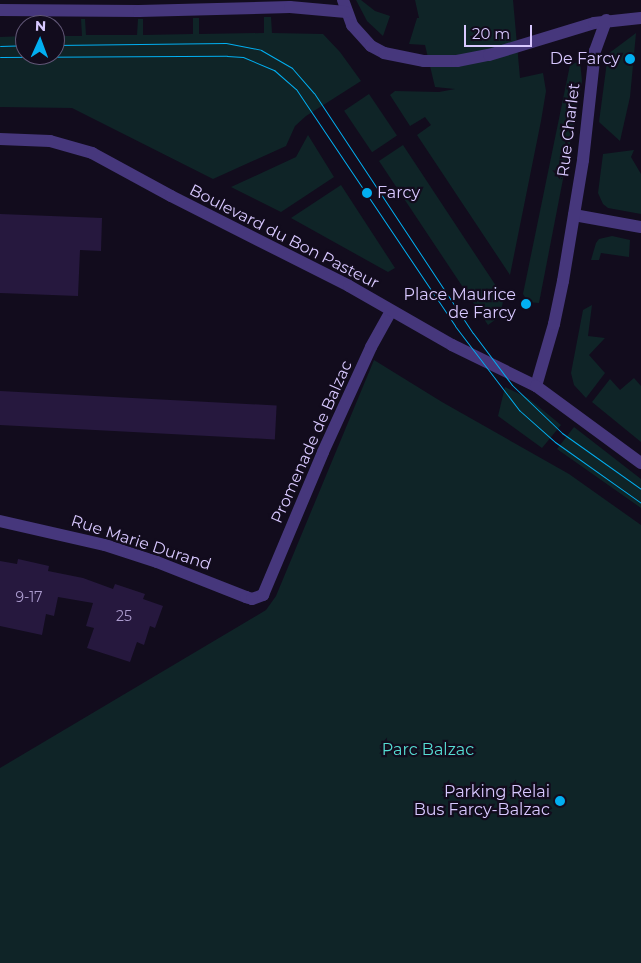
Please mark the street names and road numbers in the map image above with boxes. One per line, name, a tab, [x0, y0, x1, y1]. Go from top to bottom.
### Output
street label: Rue Charlet	[554, 82, 584, 178]
street label: Boulevard du Bon Pasteur	[186, 181, 382, 293]
street label: Promenade de Balzac	[267, 358, 357, 526]
street label: Rue Marie Durand	[69, 511, 213, 575]

